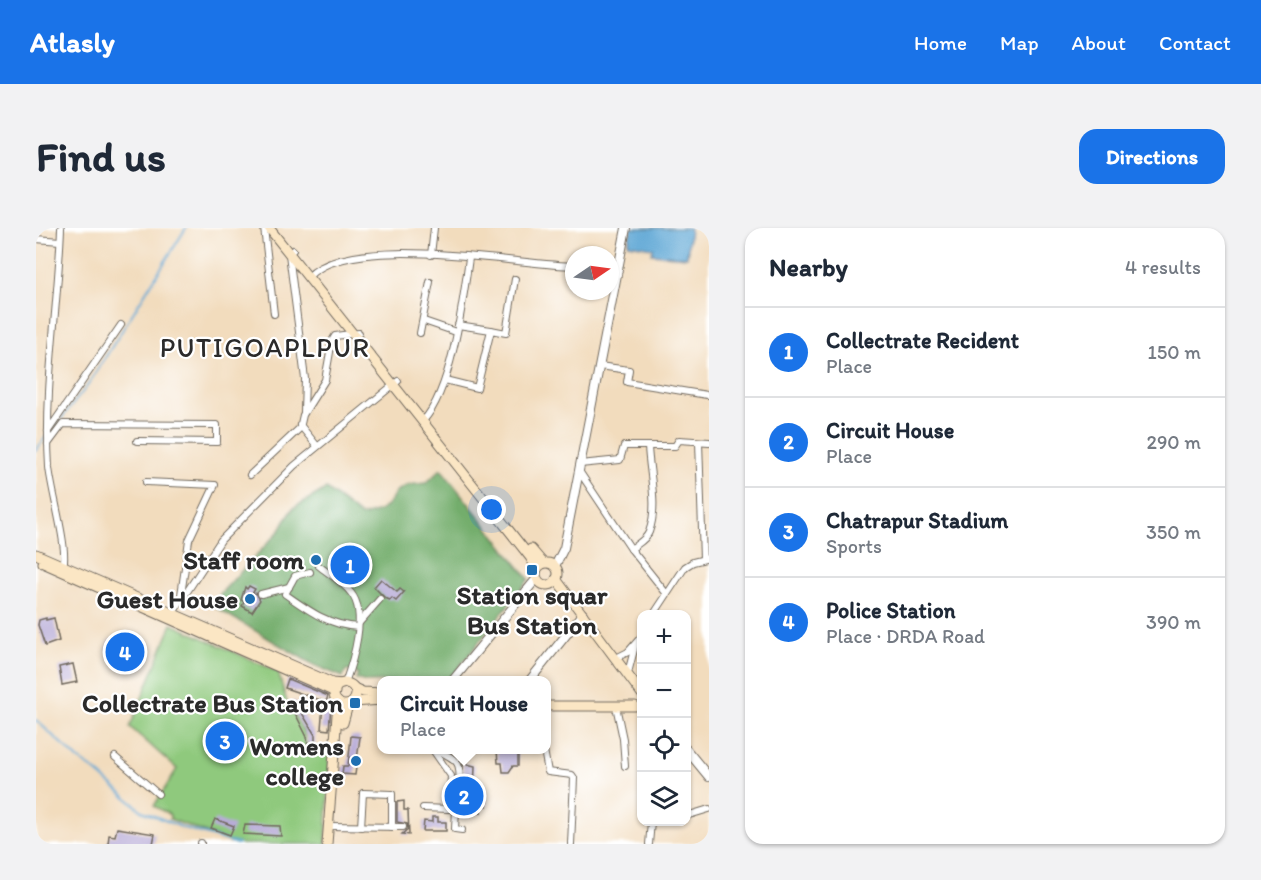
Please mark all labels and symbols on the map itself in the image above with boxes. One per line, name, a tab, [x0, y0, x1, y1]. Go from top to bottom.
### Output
north arrow	[565, 246, 619, 300]
district label: PUTIGOAPLPUR	[160, 331, 370, 364]
your location	[477, 495, 506, 524]
pin: 1	[330, 542, 370, 588]
place label: Staff room	[183, 544, 304, 576]
marker: Staff room	[309, 553, 323, 567]
marker: Station squar Bus Station	[525, 563, 539, 577]
place label: Station squar Bus Station	[457, 579, 608, 641]
place label: Guest House	[97, 583, 238, 615]
marker: Guest House	[243, 592, 257, 606]
pin: 4	[106, 630, 145, 674]
place label: Collectrate Bus Station	[82, 687, 343, 719]
marker: Collectrate Bus Station	[348, 696, 362, 710]
pin: 3	[206, 718, 244, 764]
place label: Womens college	[250, 730, 344, 792]
marker: Womens college	[349, 754, 363, 768]
pin: 2	[444, 774, 484, 818]

